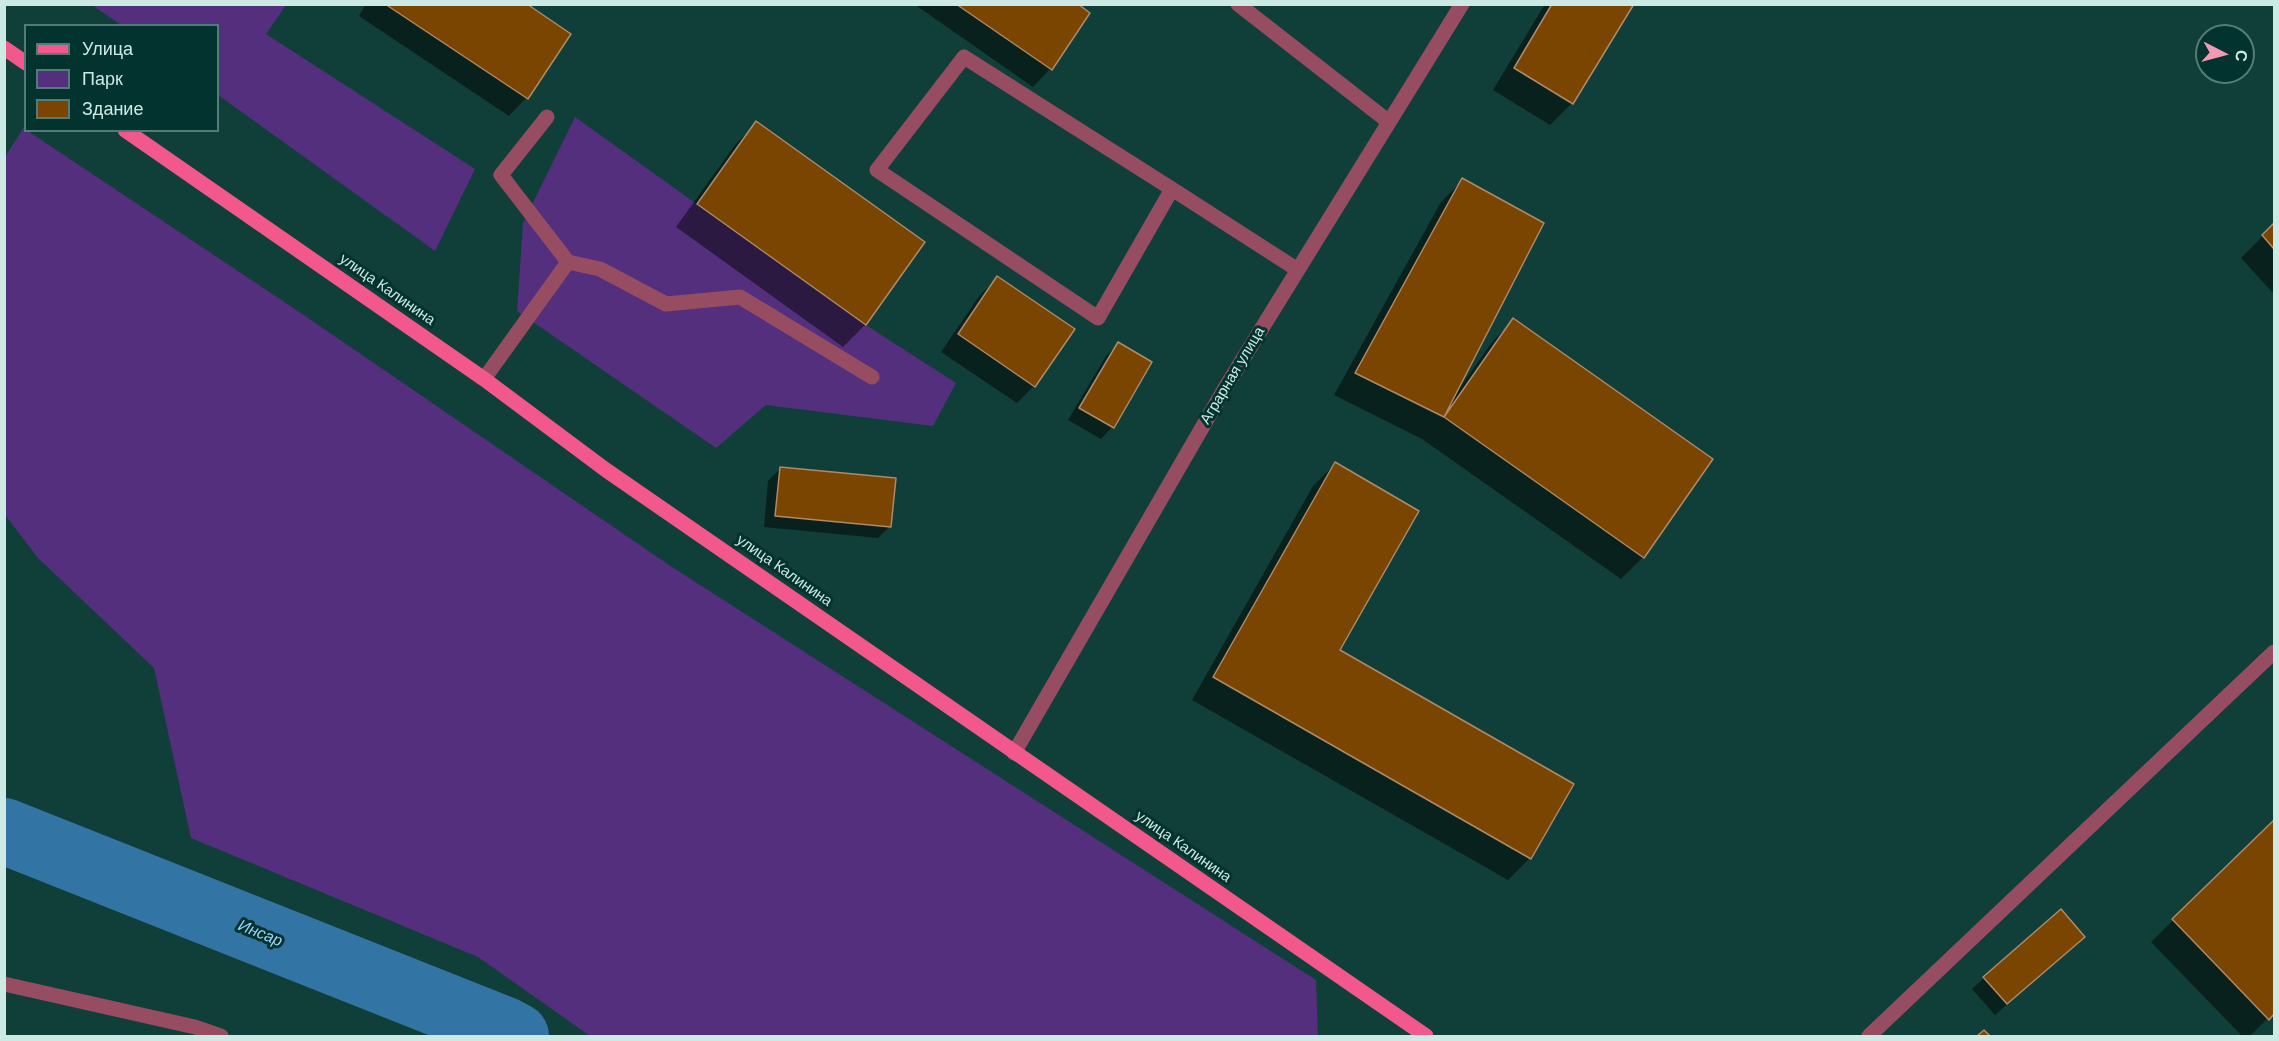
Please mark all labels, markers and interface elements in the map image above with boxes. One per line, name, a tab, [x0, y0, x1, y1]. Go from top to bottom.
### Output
legend	[24, 24, 219, 132]
north arrow	[2195, 24, 2255, 84]
text: Улица	[82, 37, 133, 61]
text: С	[2230, 49, 2252, 63]
text: Парк	[82, 67, 123, 91]
text: Здание	[82, 97, 143, 121]
street label: улица Калинина	[336, 250, 438, 330]
street label: Аграрная улица	[1197, 324, 1269, 428]
street label: улица Калинина	[733, 531, 835, 611]
street label: улица Калинина	[1132, 807, 1234, 887]
water label: Инсар	[235, 916, 285, 952]

